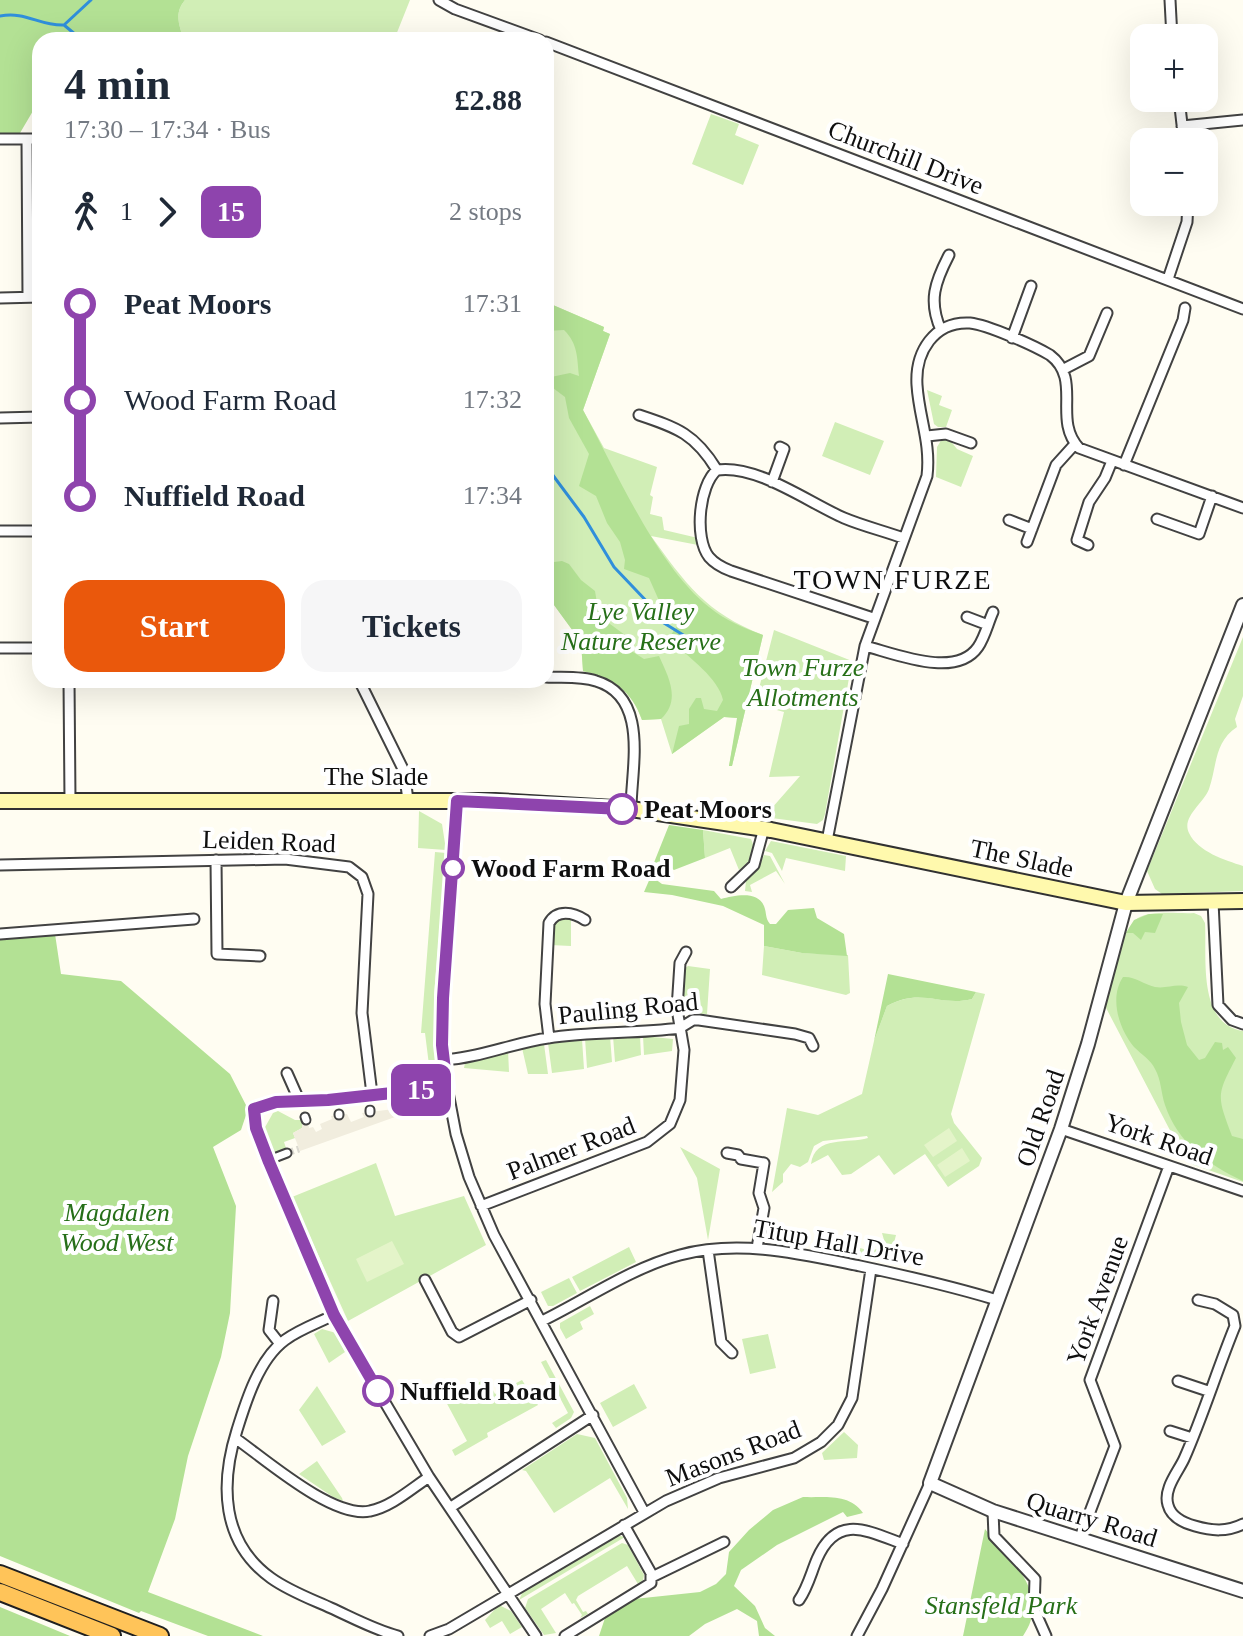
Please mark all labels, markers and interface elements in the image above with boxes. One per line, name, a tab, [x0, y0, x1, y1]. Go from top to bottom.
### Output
map controls	[1130, 24, 1218, 216]
button: +	[1130, 24, 1218, 112]
text: 4 min	[64, 60, 170, 109]
text: £2.88	[455, 83, 522, 116]
text: 17:30 – 17:34 · Bus	[64, 115, 271, 144]
street label: Churchill Drive	[824, 115, 988, 200]
button: −	[1130, 128, 1218, 216]
icon: walk	[64, 190, 108, 234]
icon: forward	[145, 190, 189, 234]
text: 15	[217, 196, 245, 227]
text: 1	[120, 197, 133, 226]
text: 2 stops	[449, 197, 522, 226]
text: Peat Moors	[124, 287, 271, 320]
text: 17:31	[463, 289, 522, 318]
text: Wood Farm Road	[124, 383, 337, 416]
text: 17:32	[463, 385, 522, 414]
text: Nuffield Road	[124, 479, 305, 512]
text: 17:34	[463, 481, 522, 510]
district label: TOWN FURZE	[793, 564, 993, 595]
button: Start	[64, 580, 285, 672]
button: Tickets	[301, 580, 522, 672]
park label: Lye Valley Nature Reserve	[560, 597, 721, 656]
park label: Town Furze Allotments	[742, 653, 864, 712]
street label: The Slade	[324, 762, 428, 791]
marker: Peat Moors	[607, 794, 637, 824]
place label: Peat Moors	[644, 795, 772, 824]
street label: Leiden Road	[202, 825, 336, 858]
street label: The Slade	[968, 833, 1076, 884]
place label: Wood Farm Road	[471, 854, 671, 883]
marker: Wood Farm Road	[442, 857, 464, 879]
street label: Pauling Road	[557, 987, 700, 1030]
line badge: 15	[385, 1064, 457, 1116]
street label: Old Road	[1010, 1066, 1071, 1170]
text: 15	[407, 1074, 435, 1105]
street label: York Road	[1101, 1107, 1217, 1171]
street label: Palmer Road	[503, 1111, 639, 1186]
park label: Magdalen Wood West	[61, 1198, 174, 1257]
street label: Titup Hall Drive	[752, 1213, 926, 1272]
street label: York Avenue	[1061, 1232, 1134, 1368]
marker: Nuffield Road	[363, 1376, 393, 1406]
place label: Nuffield Road	[400, 1377, 557, 1406]
street label: Masons Road	[662, 1414, 805, 1492]
street label: Quarry Road	[1023, 1486, 1161, 1553]
park label: Stansfeld Park	[925, 1591, 1078, 1620]

